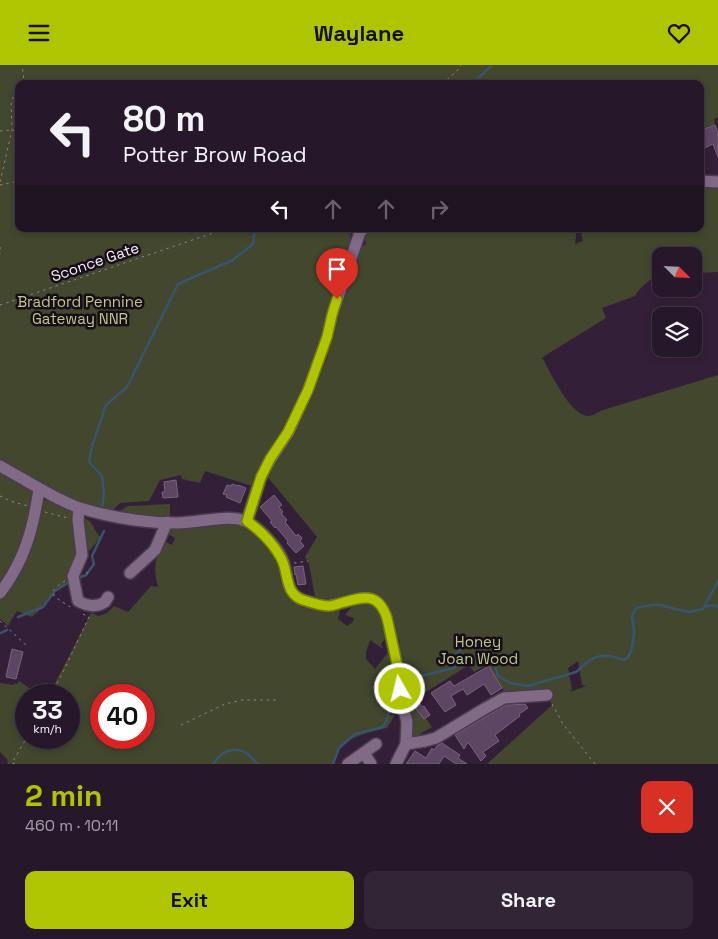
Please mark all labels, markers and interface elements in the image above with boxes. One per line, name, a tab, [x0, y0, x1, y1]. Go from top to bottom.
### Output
icon: menu	[25, 19, 53, 47]
text: Waylane	[314, 19, 404, 47]
icon: heart	[665, 19, 693, 47]
text: 80 m	[123, 97, 205, 141]
icon: left	[40, 100, 105, 165]
text: Potter Brow Road	[123, 140, 307, 168]
icon: left	[266, 195, 294, 223]
icon: ahead	[319, 195, 347, 223]
icon: ahead	[372, 195, 400, 223]
icon: right	[425, 195, 453, 223]
street label: Sconce Gate	[48, 238, 141, 285]
north arrow	[652, 247, 702, 297]
map controls	[652, 247, 702, 357]
pin	[316, 248, 358, 299]
icon: arrive	[323, 255, 351, 283]
park label: Bradford Pennine Gateway NNR	[17, 292, 143, 328]
button: layers	[652, 307, 702, 357]
park label: Honey Joan Wood	[438, 632, 518, 668]
position arrow	[373, 662, 425, 714]
speed limit sign: 40	[90, 684, 155, 749]
text: 33	[32, 694, 63, 726]
text: km/h	[33, 721, 62, 737]
text: 2 min	[25, 776, 103, 815]
button: close	[641, 781, 693, 833]
text: 460 m · 10:11	[25, 815, 119, 836]
button: Exit	[25, 871, 354, 929]
button: Share	[364, 871, 693, 929]

